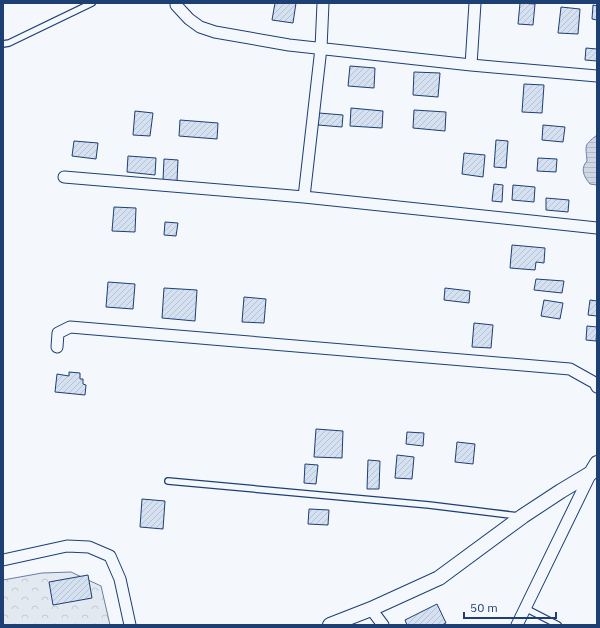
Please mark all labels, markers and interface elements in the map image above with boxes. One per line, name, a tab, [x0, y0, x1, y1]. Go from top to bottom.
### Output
scale bar	[464, 594, 556, 620]
text: 50 m	[470, 600, 498, 615]

